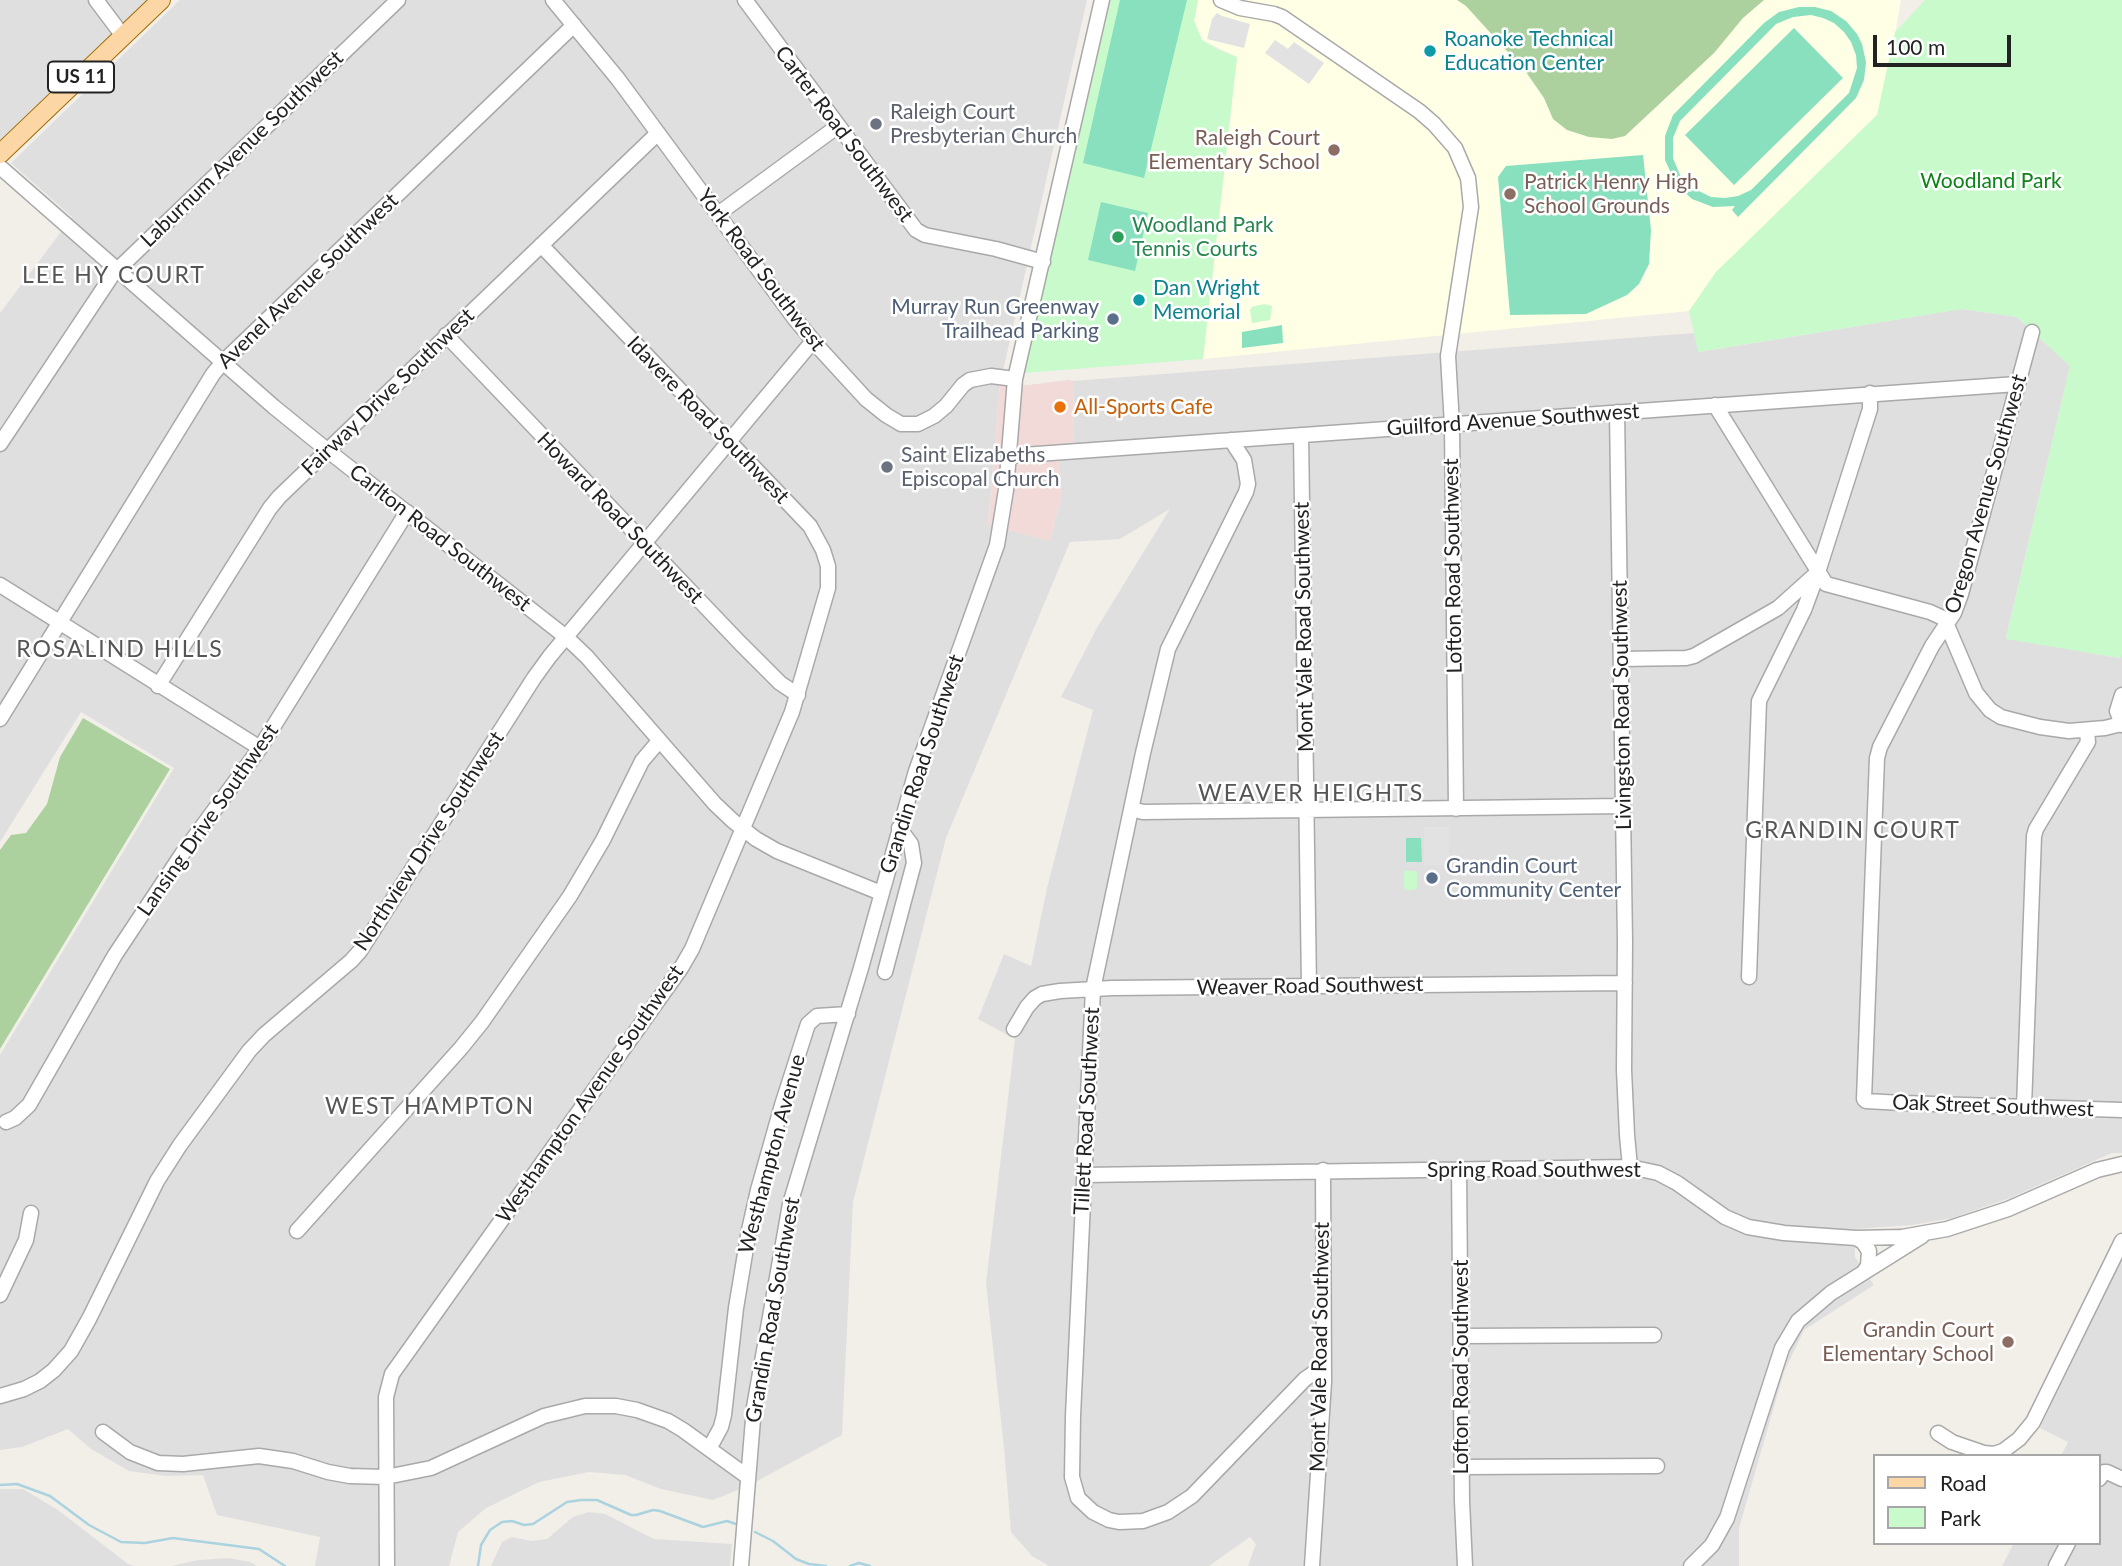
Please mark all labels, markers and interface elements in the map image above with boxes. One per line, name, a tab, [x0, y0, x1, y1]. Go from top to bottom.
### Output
scale bar	[1877, 21, 2015, 65]
place label: Roanoke Technical Education Center	[1444, 26, 1614, 76]
text: 100 m	[1886, 34, 1945, 59]
street label: Carter Road Southwest	[770, 41, 918, 227]
marker: Roanoke Technical Education Center	[1422, 43, 1438, 59]
street label: Laburnum Avenue Southwest	[136, 46, 348, 252]
road number: US 11	[48, 61, 114, 92]
place label: Raleigh Court Presbyterian Church	[890, 99, 1077, 149]
marker: Raleigh Court Presbyterian Church	[868, 116, 884, 132]
place label: Raleigh Court Elementary School	[1148, 125, 1320, 175]
marker: Raleigh Court Elementary School	[1326, 142, 1342, 158]
park label: Woodland Park	[1920, 168, 2062, 194]
place label: Patrick Henry High School Grounds	[1524, 169, 1699, 219]
street label: York Road Southwest	[692, 184, 830, 356]
marker: Patrick Henry High School Grounds	[1502, 186, 1518, 202]
street label: Avenel Avenue Southwest	[212, 188, 404, 374]
place label: Woodland Park Tennis Courts	[1132, 212, 1273, 262]
marker: Woodland Park Tennis Courts	[1110, 229, 1126, 245]
district label: LEE HY COURT	[24, 262, 204, 290]
place label: Dan Wright Memorial	[1153, 275, 1260, 325]
marker: Dan Wright Memorial	[1131, 292, 1147, 308]
place label: Murray Run Greenway Trailhead Parking	[891, 294, 1099, 344]
street label: Fairway Drive Southwest	[297, 303, 479, 481]
marker: Murray Run Greenway Trailhead Parking	[1105, 311, 1121, 327]
street label: Idavere Road Southwest	[621, 331, 795, 509]
street label: Oregon Avenue Southwest	[1940, 371, 2032, 617]
place label: All-Sports Cafe	[1074, 394, 1213, 420]
marker: All-Sports Cafe	[1052, 399, 1068, 415]
street label: Guilford Avenue Southwest	[1386, 399, 1640, 441]
street label: Howard Road Southwest	[531, 427, 709, 609]
place label: Saint Elizabeths Episcopal Church	[901, 442, 1059, 492]
street label: Lofton Road Southwest	[1439, 458, 1467, 674]
street label: Carlton Road Southwest	[344, 459, 536, 617]
marker: Saint Elizabeths Episcopal Church	[879, 459, 895, 475]
street label: Mont Vale Road Southwest	[1289, 502, 1319, 752]
street label: Livingston Road Southwest	[1607, 580, 1637, 830]
district label: ROSALIND HILLS	[18, 636, 222, 664]
street label: Grandin Road Southwest	[875, 651, 969, 877]
street label: Lansing Drive Southwest	[132, 719, 284, 921]
street label: Northview Drive Southwest	[349, 727, 509, 955]
district label: WEAVER HEIGHTS	[1200, 780, 1422, 808]
district label: GRANDIN COURT	[1747, 817, 1959, 845]
place label: Grandin Court Community Center	[1446, 853, 1621, 903]
marker: Grandin Court Community Center	[1424, 870, 1440, 886]
street label: Westhampton Avenue Southwest	[491, 960, 689, 1228]
street label: Weaver Road Southwest	[1196, 971, 1424, 1001]
street label: Tillett Road Southwest	[1069, 1006, 1105, 1216]
street label: Westhampton Avenue	[733, 1052, 811, 1256]
street label: Oak Street Southwest	[1892, 1090, 2094, 1122]
district label: WEST HAMPTON	[326, 1093, 534, 1121]
street label: Spring Road Southwest	[1427, 1157, 1641, 1183]
street label: Grandin Road Southwest	[741, 1195, 805, 1425]
street label: Mont Vale Road Southwest	[1305, 1222, 1335, 1472]
street label: Lofton Road Southwest	[1448, 1259, 1474, 1475]
place label: Grandin Court Elementary School	[1822, 1317, 1994, 1367]
marker: Grandin Court Elementary School	[2000, 1334, 2016, 1350]
legend	[1874, 1454, 2101, 1545]
text: Road	[1940, 1470, 1987, 1495]
text: Park	[1940, 1505, 1981, 1530]

